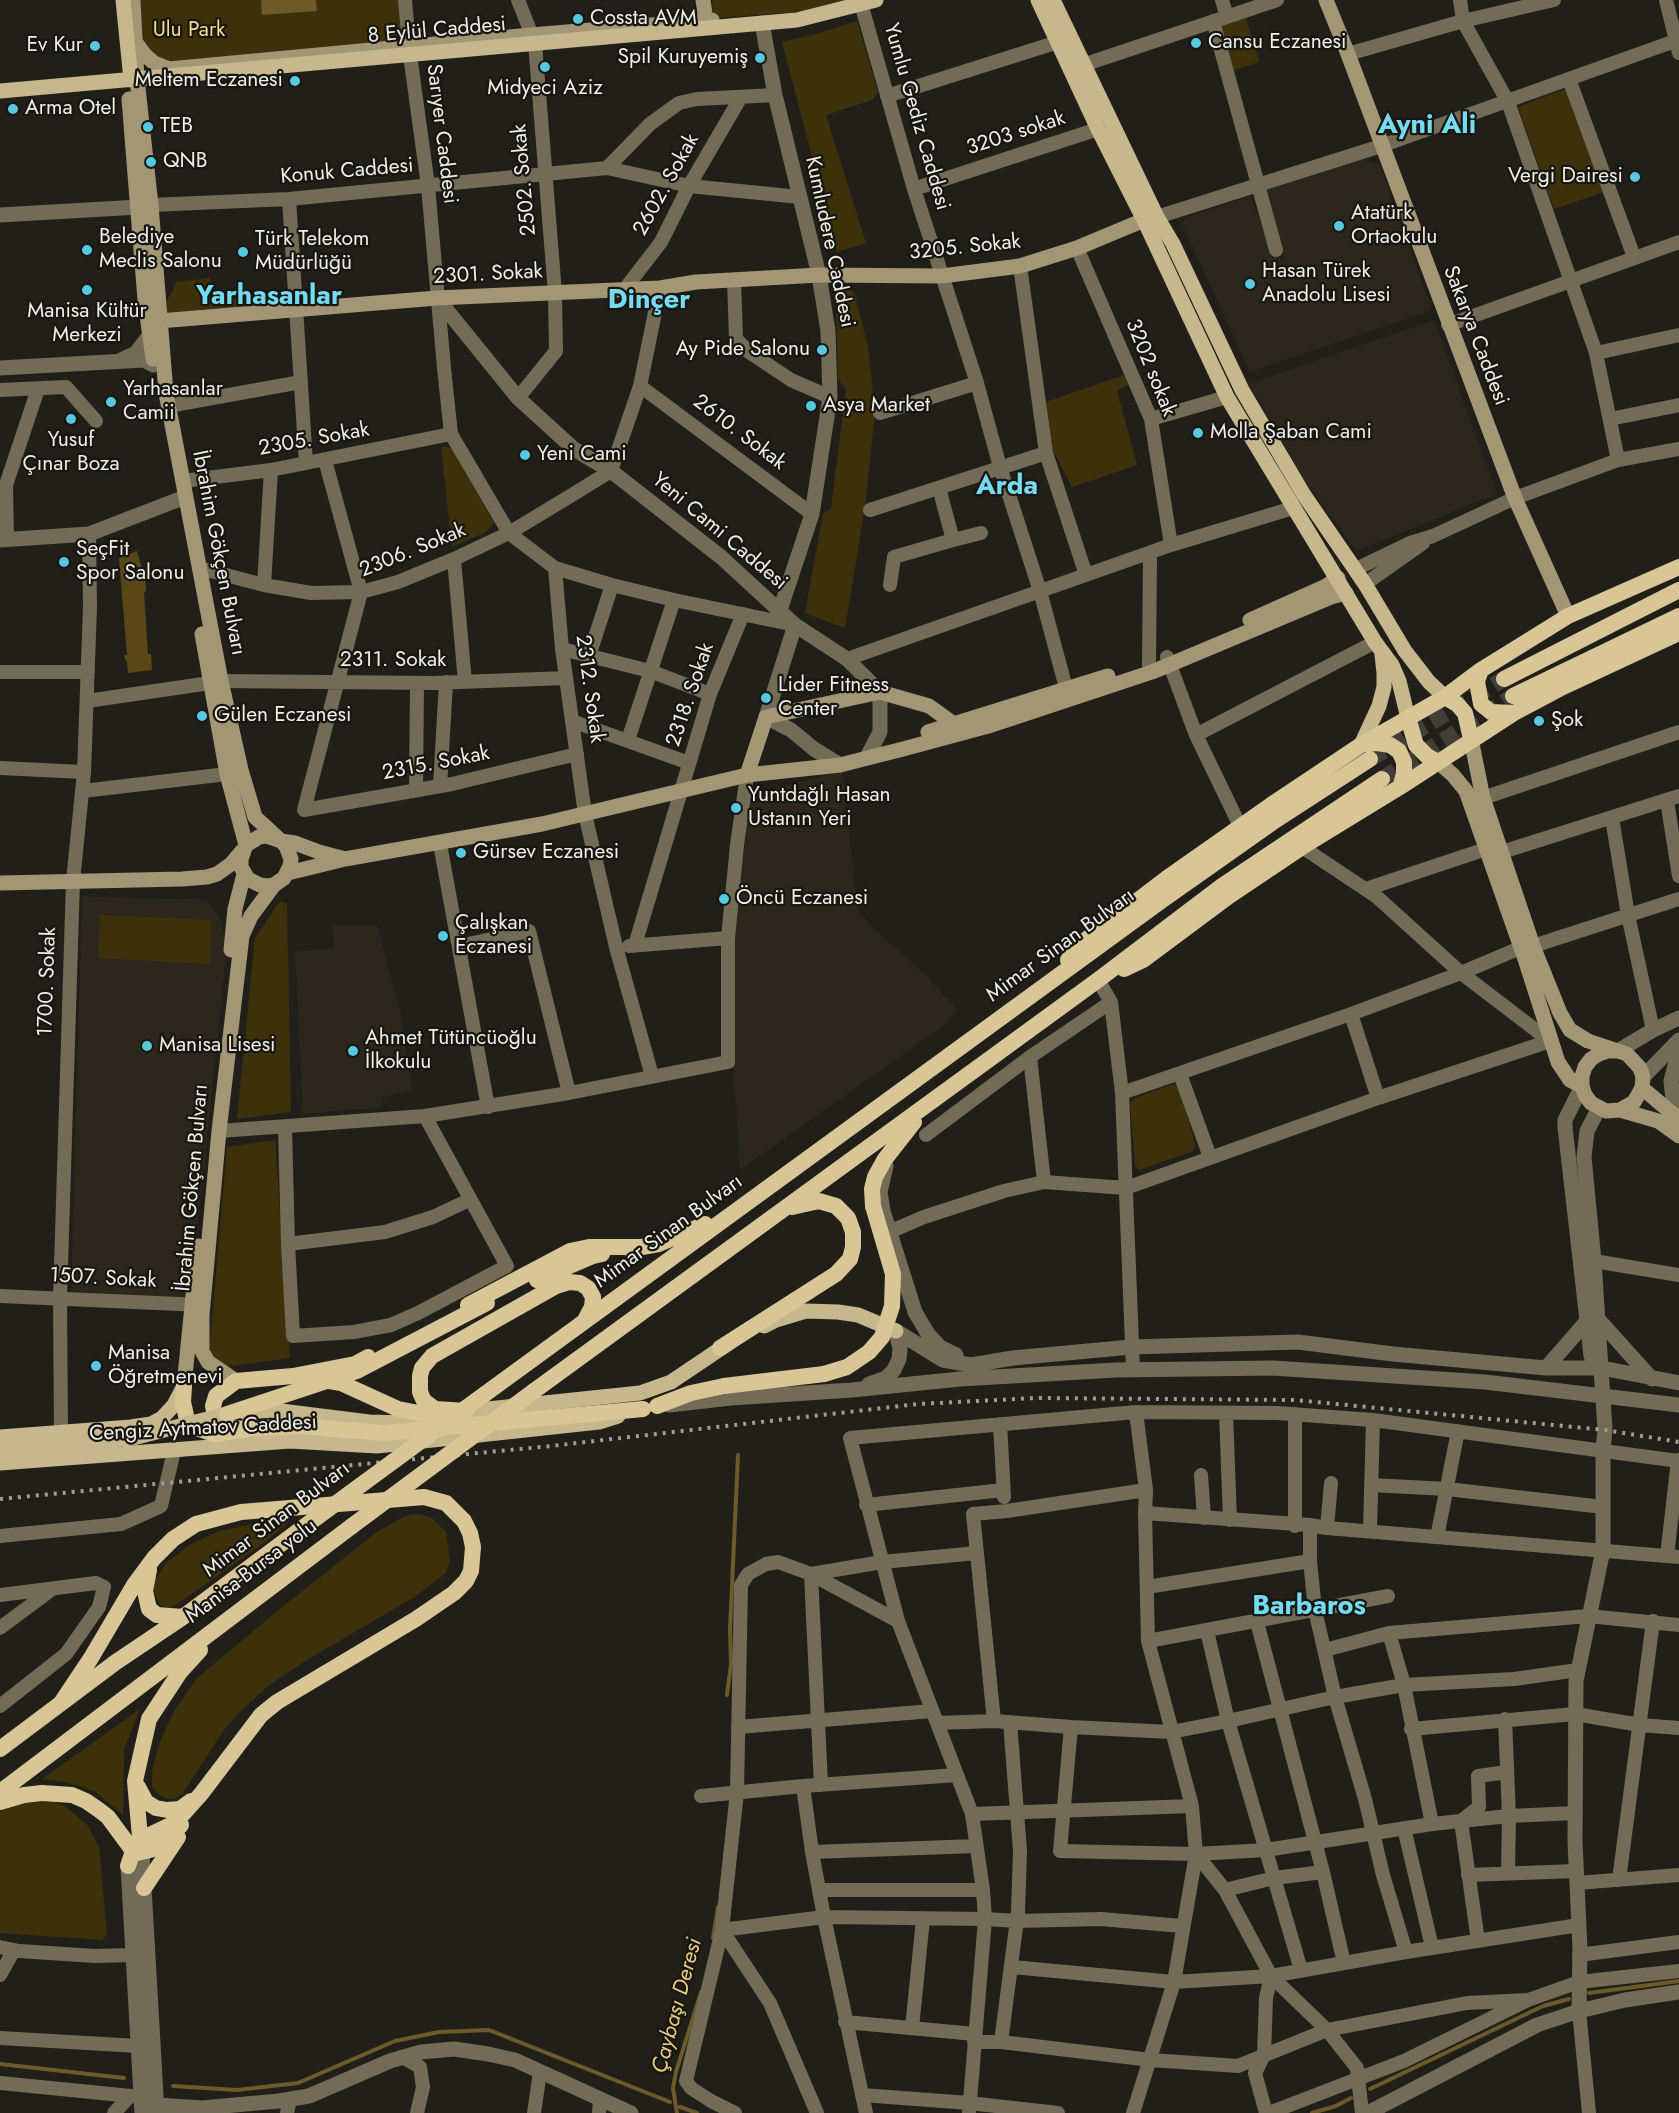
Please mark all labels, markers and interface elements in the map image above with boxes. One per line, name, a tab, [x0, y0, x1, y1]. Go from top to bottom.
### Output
place label: Cossta AVM	[590, 6, 697, 32]
street label: 8 Eylül Caddesi	[367, 12, 507, 50]
marker: Cossta AVM	[571, 12, 585, 26]
park label: Ulu Park	[153, 18, 225, 44]
street label: Yumlu Gediz Caddesi	[877, 21, 955, 213]
place label: Cansu Eczanesi	[1208, 30, 1346, 56]
place label: Ev Kur	[26, 33, 83, 59]
marker: Cansu Eczanesi	[1189, 36, 1203, 50]
marker: Ev Kur	[88, 39, 102, 53]
place label: Spil Kuruyemiş	[617, 45, 748, 71]
marker: Spil Kuruyemiş	[753, 51, 767, 65]
marker: Midyeci Aziz	[538, 60, 552, 74]
street label: Sarıyer Caddesi	[420, 63, 462, 205]
place label: Meltem Eczanesi	[135, 68, 283, 94]
marker: Meltem Eczanesi	[288, 74, 302, 88]
place label: Midyeci Aziz	[487, 76, 603, 102]
place label: Arma Otel	[25, 96, 116, 122]
marker: Arma Otel	[6, 102, 20, 116]
street label: 3203 sokak	[963, 106, 1069, 162]
district label: Ayni Ali	[1378, 110, 1476, 142]
place label: TEB	[160, 114, 193, 140]
marker: TEB	[141, 120, 155, 134]
street label: 2502. Sokak	[508, 123, 542, 237]
street label: 2602. Sokak	[629, 130, 705, 240]
place label: QNB	[163, 149, 208, 175]
street label: Konuk Caddesi	[279, 154, 415, 190]
street label: Kumludere Caddesi	[799, 154, 859, 330]
marker: QNB	[144, 155, 158, 169]
place label: Vergi Dairesi	[1508, 164, 1623, 190]
marker: Vergi Dairesi	[1628, 170, 1642, 184]
place label: Atatürk Ortaokulu	[1351, 201, 1437, 251]
marker: Atatürk Ortaokulu	[1332, 219, 1346, 233]
place label: Belediye Meclis Salonu	[99, 225, 222, 275]
place label: Türk Telekom Müdürlüğü	[255, 227, 369, 277]
street label: 3205. Sokak	[908, 230, 1022, 266]
marker: Belediye Meclis Salonu	[80, 243, 94, 257]
marker: Türk Telekom Müdürlüğü	[236, 245, 250, 259]
place label: Hasan Türek Anadolu Lisesi	[1262, 259, 1391, 309]
street label: 2301. Sokak	[433, 260, 543, 290]
street label: Sakarya Caddesi	[1437, 263, 1513, 409]
marker: Hasan Türek Anadolu Lisesi	[1243, 277, 1257, 291]
district label: Yarhasanlar	[196, 281, 342, 313]
marker: Manisa Kültür Merkezi	[80, 283, 94, 297]
district label: Dinçer	[608, 285, 690, 317]
place label: Manisa Kültür Merkezi	[27, 299, 147, 349]
street label: 3202 sokak	[1119, 316, 1181, 420]
place label: Ay Pide Salonu	[676, 337, 810, 363]
marker: Ay Pide Salonu	[815, 343, 829, 357]
place label: Yarhasanlar Camii	[123, 377, 223, 427]
street label: 2610. Sokak	[687, 390, 791, 476]
place label: Asya Market	[823, 393, 930, 419]
marker: Yarhasanlar Camii	[104, 395, 118, 409]
marker: Asya Market	[804, 399, 818, 413]
marker: Yusuf Çınar Boza	[64, 412, 78, 426]
street label: 2305. Sokak	[257, 418, 371, 462]
place label: Molla Şaban Cami	[1210, 420, 1372, 446]
marker: Molla Şaban Cami	[1191, 426, 1205, 440]
place label: Yusuf Çınar Boza	[22, 428, 120, 478]
place label: Yeni Cami	[537, 442, 627, 468]
marker: Yeni Cami	[518, 448, 532, 462]
street label: İbrahim Gökçen Bulvarı	[186, 449, 250, 657]
street label: Yeni Cami Caddesi	[646, 468, 792, 596]
district label: Arda	[976, 471, 1038, 503]
street label: 2306. Sokak	[356, 518, 470, 584]
place label: SeçFit Spor Salonu	[76, 537, 184, 587]
marker: SeçFit Spor Salonu	[57, 555, 71, 569]
street label: 2312. Sokak	[569, 633, 609, 745]
street label: 2318. Sokak	[661, 640, 721, 750]
street label: 2311. Sokak	[340, 648, 446, 674]
place label: Lider Fitness Center	[778, 673, 889, 723]
marker: Lider Fitness Center	[759, 691, 773, 705]
place label: Gülen Eczanesi	[214, 703, 351, 729]
place label: Şok	[1551, 708, 1583, 734]
marker: Gülen Eczanesi	[195, 709, 209, 723]
marker: Şok	[1532, 714, 1546, 728]
street label: 2315. Sokak	[380, 741, 492, 787]
place label: Yuntdağlı Hasan Ustanın Yeri	[748, 783, 891, 833]
marker: Yuntdağlı Hasan Ustanın Yeri	[729, 801, 743, 815]
place label: Gürsev Eczanesi	[473, 840, 619, 866]
marker: Gürsev Eczanesi	[454, 846, 468, 860]
street label: Mimar Sinan Bulvarı	[982, 884, 1140, 1008]
place label: Öncü Eczanesi	[736, 886, 868, 912]
marker: Öncü Eczanesi	[717, 892, 731, 906]
place label: Çalışkan Eczanesi	[455, 911, 532, 961]
street label: 1700. Sokak	[33, 927, 63, 1037]
marker: Çalışkan Eczanesi	[436, 929, 450, 943]
place label: Ahmet Tütüncüoğlu İlkokulu	[365, 1026, 537, 1076]
place label: Manisa Lisesi	[159, 1033, 276, 1059]
marker: Manisa Lisesi	[140, 1039, 154, 1053]
marker: Ahmet Tütüncüoğlu İlkokulu	[346, 1044, 360, 1058]
street label: İbrahim Gökçen Bulvarı	[171, 1083, 215, 1293]
street label: Mimar Sinan Bulvarı	[590, 1170, 748, 1294]
street label: 1507. Sokak	[49, 1264, 157, 1294]
place label: Manisa Öğretmenevi	[108, 1341, 223, 1391]
marker: Manisa Öğretmenevi	[89, 1359, 103, 1373]
street label: Cengiz Aytmatov Caddesi	[88, 1410, 318, 1448]
street label: Mimar Sinan Bulvarı	[199, 1457, 355, 1583]
street label: Manisa-Bursa yolu	[181, 1515, 323, 1629]
district label: Barbaros	[1252, 1591, 1366, 1623]
water label: Çaybaşı Deresi	[647, 1936, 709, 2076]

